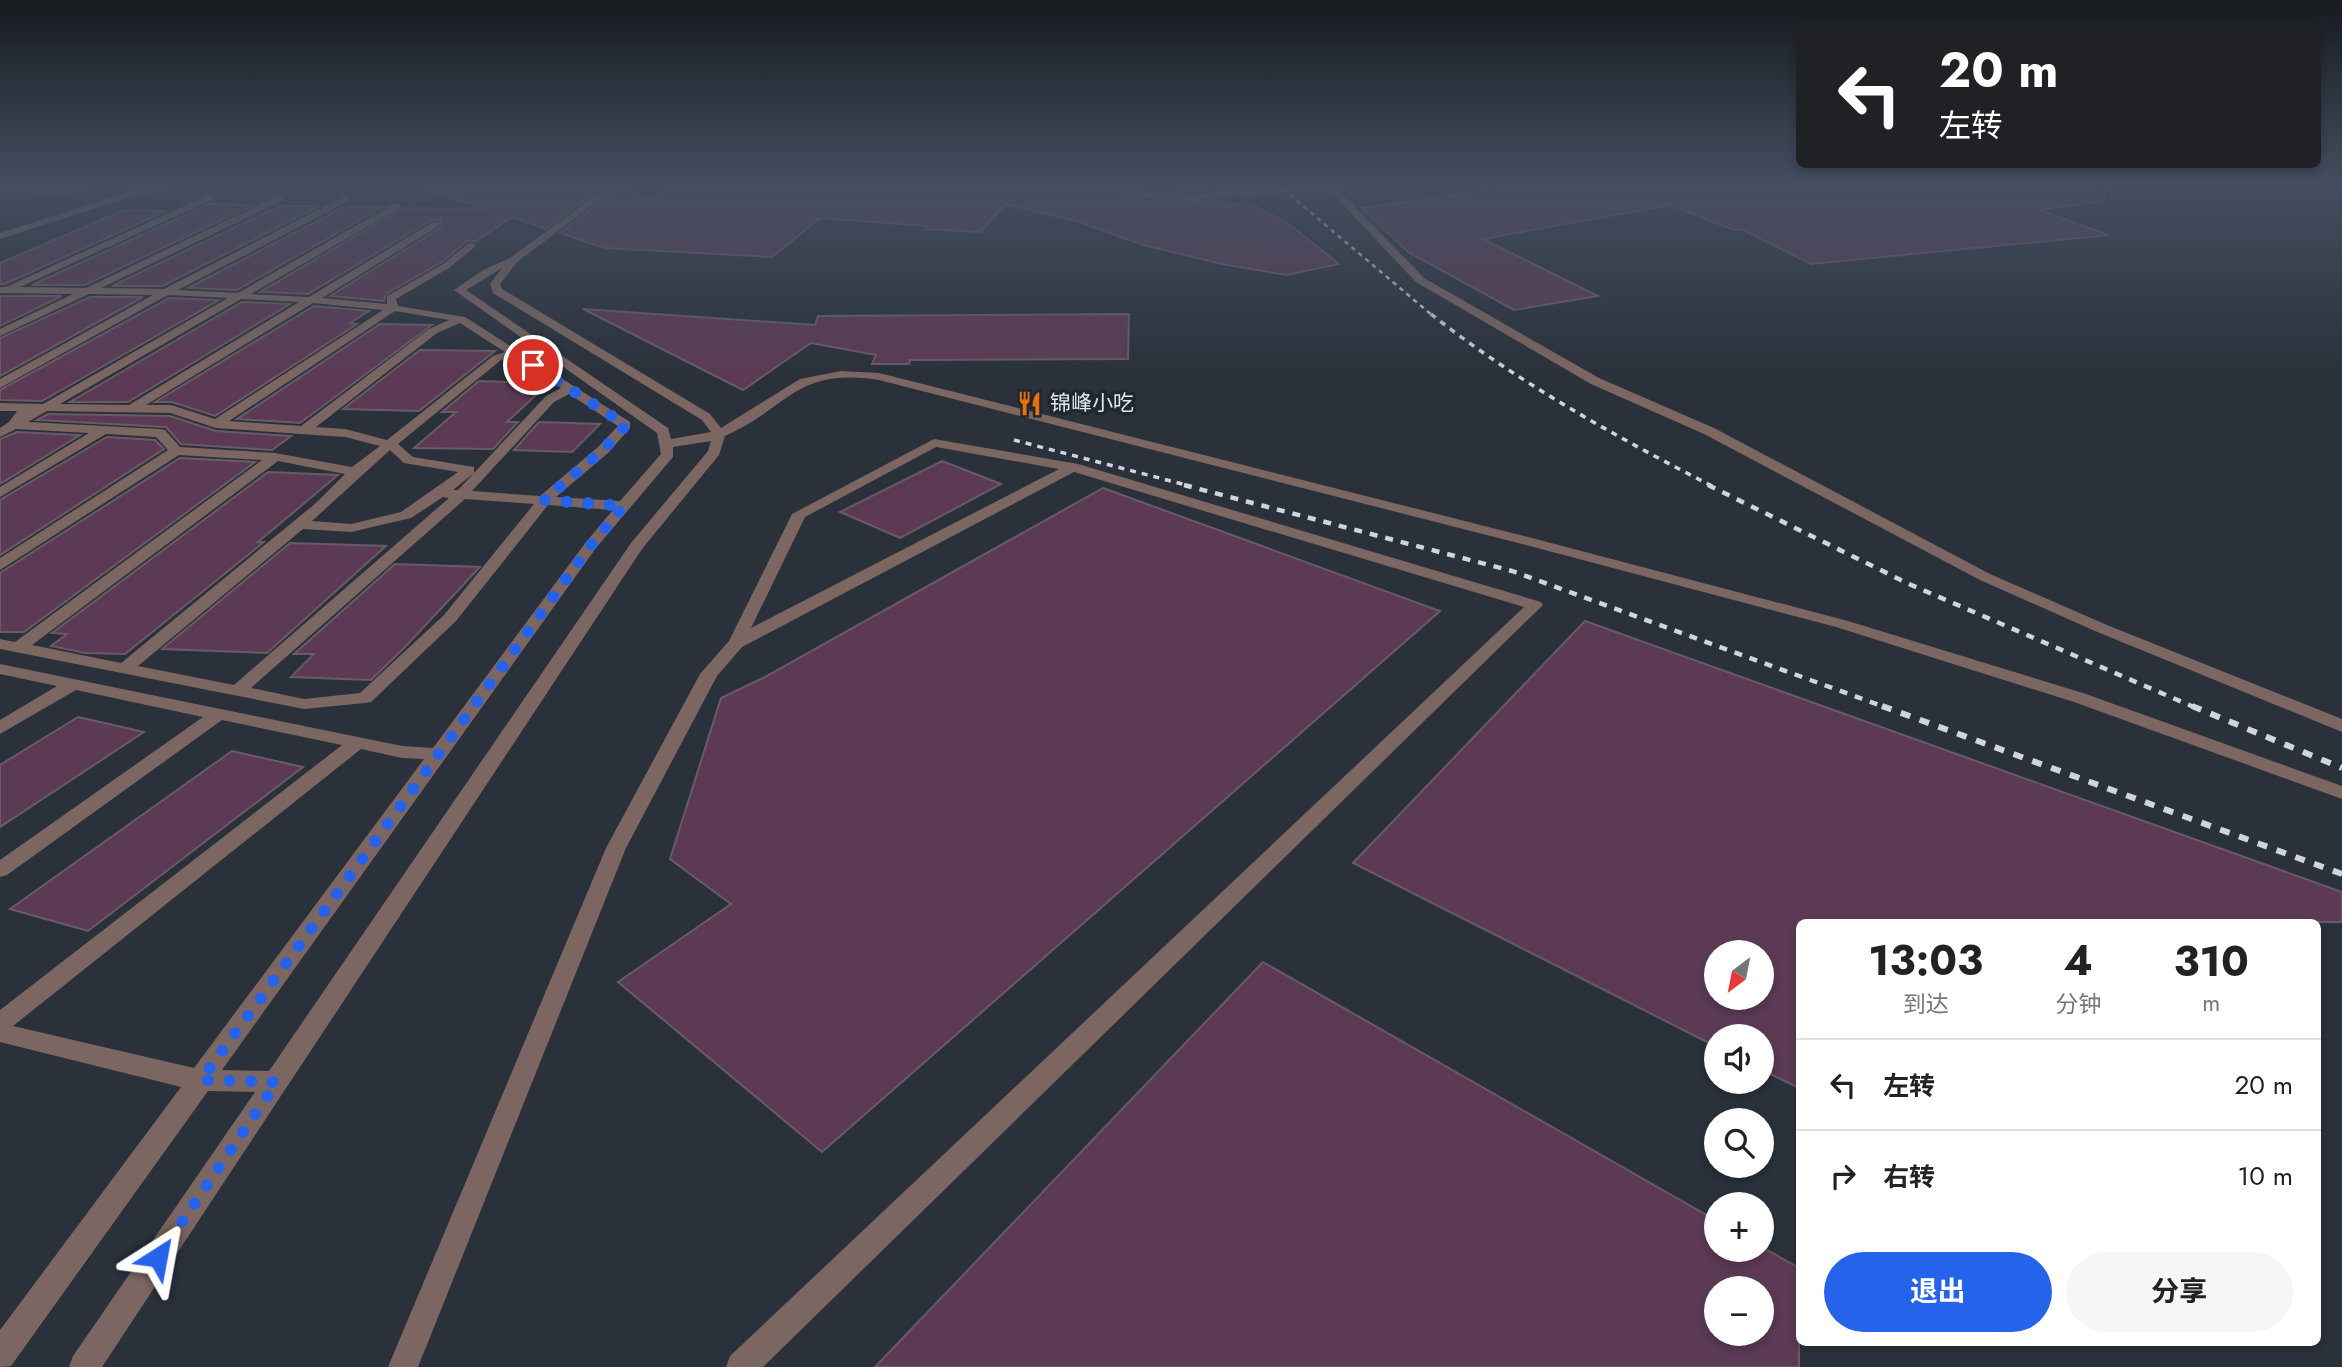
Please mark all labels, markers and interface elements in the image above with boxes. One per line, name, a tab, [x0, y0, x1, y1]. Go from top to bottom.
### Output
text: 20 m	[1939, 35, 2058, 105]
icon: left	[1824, 49, 1915, 140]
text: 左转	[1939, 103, 2003, 149]
pin	[503, 335, 563, 395]
icon: arrive	[514, 346, 552, 384]
place label: 锦峰小吃	[1050, 388, 1134, 418]
restaurant icon: 锦峰小吃	[1016, 389, 1044, 417]
text: 13:03	[1868, 930, 1983, 991]
text: 4	[2064, 930, 2093, 991]
text: 310	[2173, 931, 2249, 992]
north arrow	[1704, 940, 1774, 1010]
map controls	[1704, 940, 1774, 1346]
text: m	[2202, 986, 2220, 1020]
text: 到达	[1903, 987, 1949, 1021]
text: 分钟	[2055, 987, 2101, 1021]
button: sound	[1704, 1024, 1774, 1094]
icon: left	[1824, 1066, 1862, 1104]
text: 20 m	[2235, 1066, 2293, 1104]
text: 左转	[1883, 1067, 1935, 1105]
button: search	[1704, 1108, 1774, 1178]
icon: right	[1824, 1157, 1862, 1195]
text: 10 m	[2238, 1157, 2293, 1195]
text: 右转	[1883, 1158, 1935, 1196]
button: +	[1704, 1192, 1774, 1262]
position arrow	[121, 1220, 195, 1294]
button: 退出	[1824, 1252, 2052, 1332]
button: 分享	[2066, 1252, 2293, 1332]
button: −	[1704, 1276, 1774, 1346]

